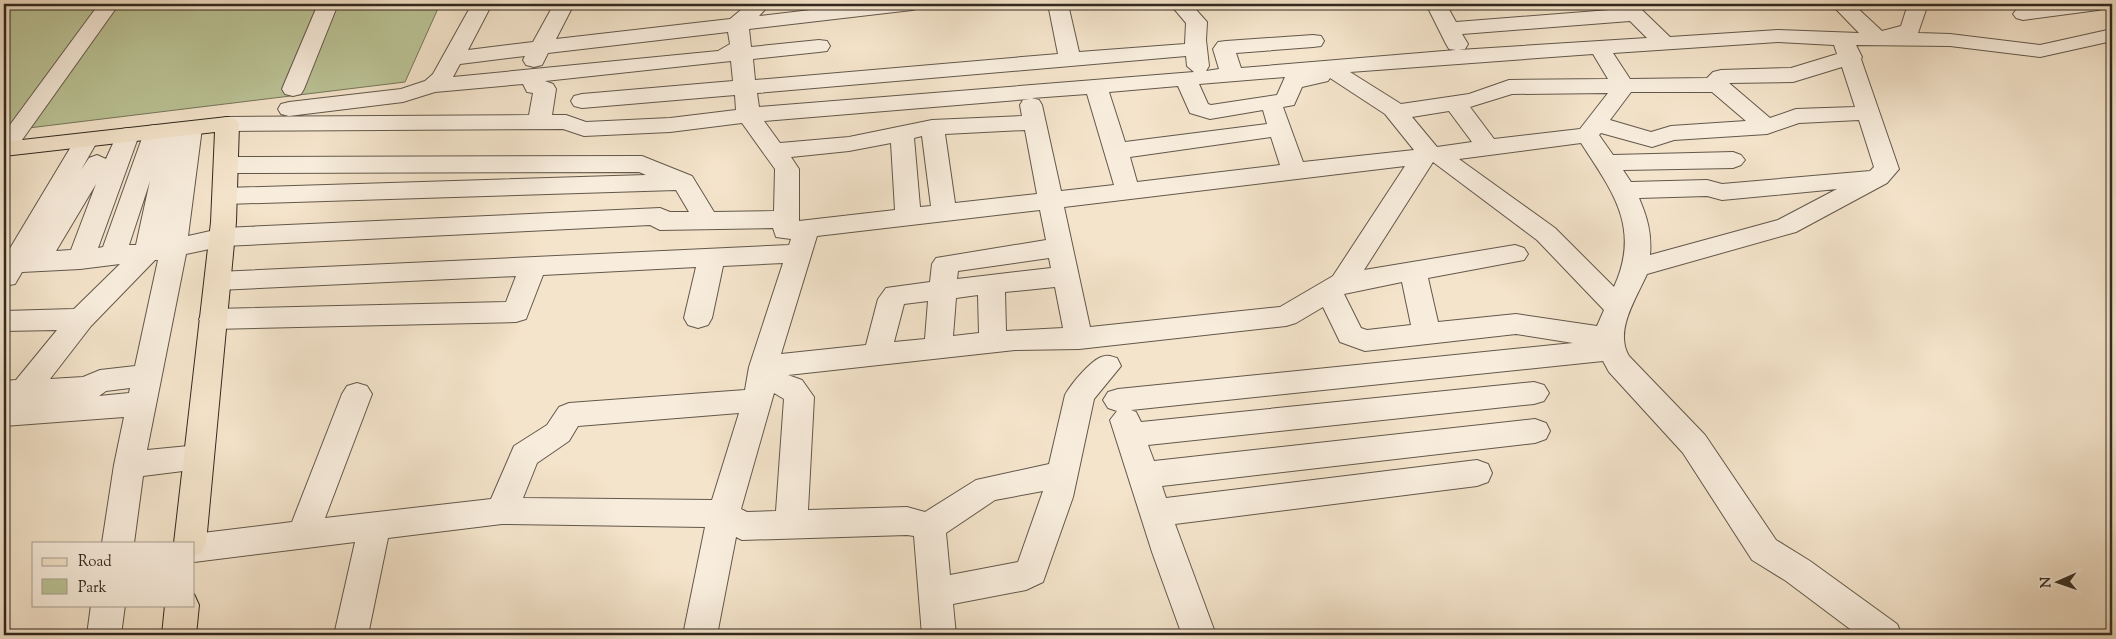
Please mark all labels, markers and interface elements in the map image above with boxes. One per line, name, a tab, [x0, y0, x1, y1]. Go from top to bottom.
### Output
legend	[32, 542, 195, 606]
text: Road	[78, 552, 112, 573]
north arrow	[2034, 556, 2084, 606]
text: N	[2037, 576, 2057, 588]
text: Park	[78, 578, 107, 599]

